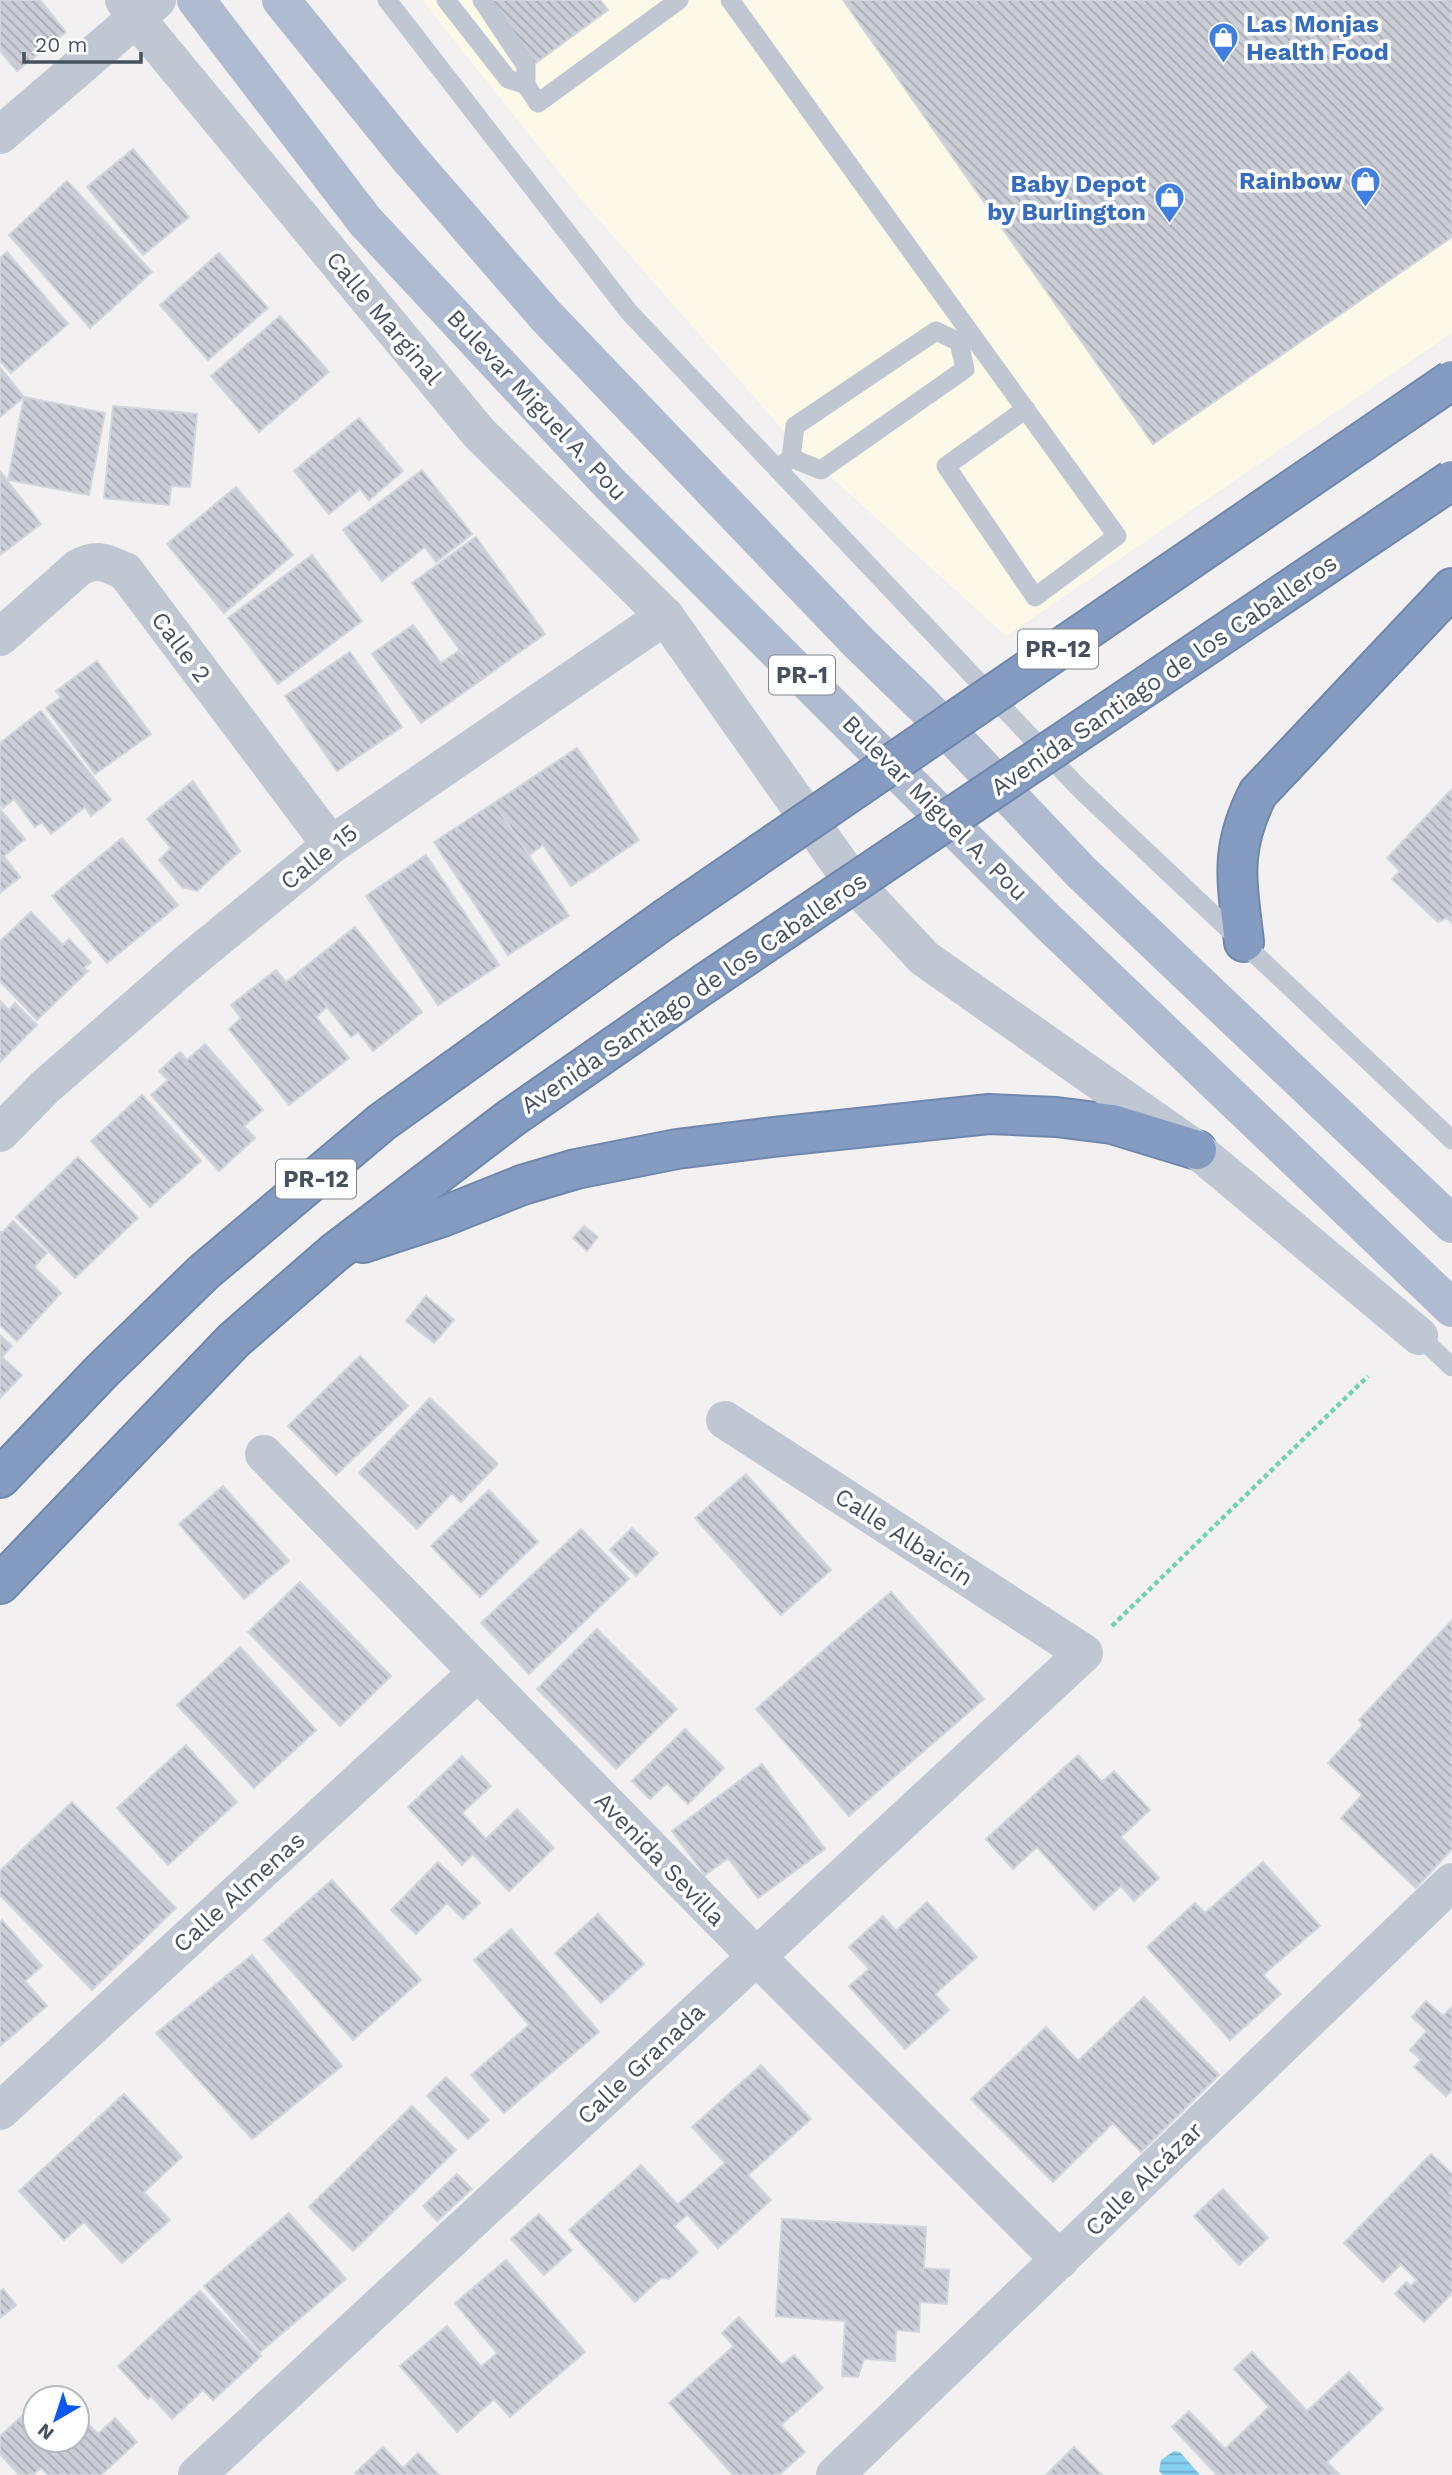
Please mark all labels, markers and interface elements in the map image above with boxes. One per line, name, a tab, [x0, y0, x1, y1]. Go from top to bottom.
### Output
place label: Las Monjas Health Food	[1246, 10, 1389, 66]
scale bar	[24, 21, 142, 65]
shop icon: Las Monjas Health Food	[1206, 21, 1240, 65]
text: 20 m	[35, 32, 87, 57]
shop icon: Rainbow	[1348, 164, 1382, 208]
place label: Rainbow	[1239, 167, 1342, 195]
place label: Baby Depot by Burlington	[987, 170, 1147, 226]
shop icon: Baby Depot by Burlington	[1152, 181, 1186, 225]
street label: Calle Marginal	[320, 246, 448, 391]
street label: Bulevar Miguel A. Pou	[441, 304, 633, 506]
street label: Avenida Santiago de los Caballeros	[986, 548, 1342, 802]
street label: Calle 2	[146, 606, 216, 688]
road number: PR-12	[1018, 629, 1098, 668]
road number: PR-1	[769, 656, 835, 694]
street label: Bulevar Miguel A. Pou	[836, 709, 1034, 907]
street label: Calle 15	[275, 818, 363, 896]
street label: Avenida Santiago de los Caballeros	[516, 866, 872, 1120]
road number: PR-12	[276, 1160, 356, 1198]
street label: Calle Albaicín	[830, 1482, 978, 1592]
street label: Avenida Sevilla	[589, 1786, 731, 1932]
street label: Calle Almenas	[168, 1826, 310, 1958]
street label: Calle Granada	[571, 1998, 711, 2130]
street label: Calle Alcázar	[1080, 2116, 1209, 2242]
north arrow	[21, 2384, 91, 2454]
text: N	[33, 2418, 58, 2445]

